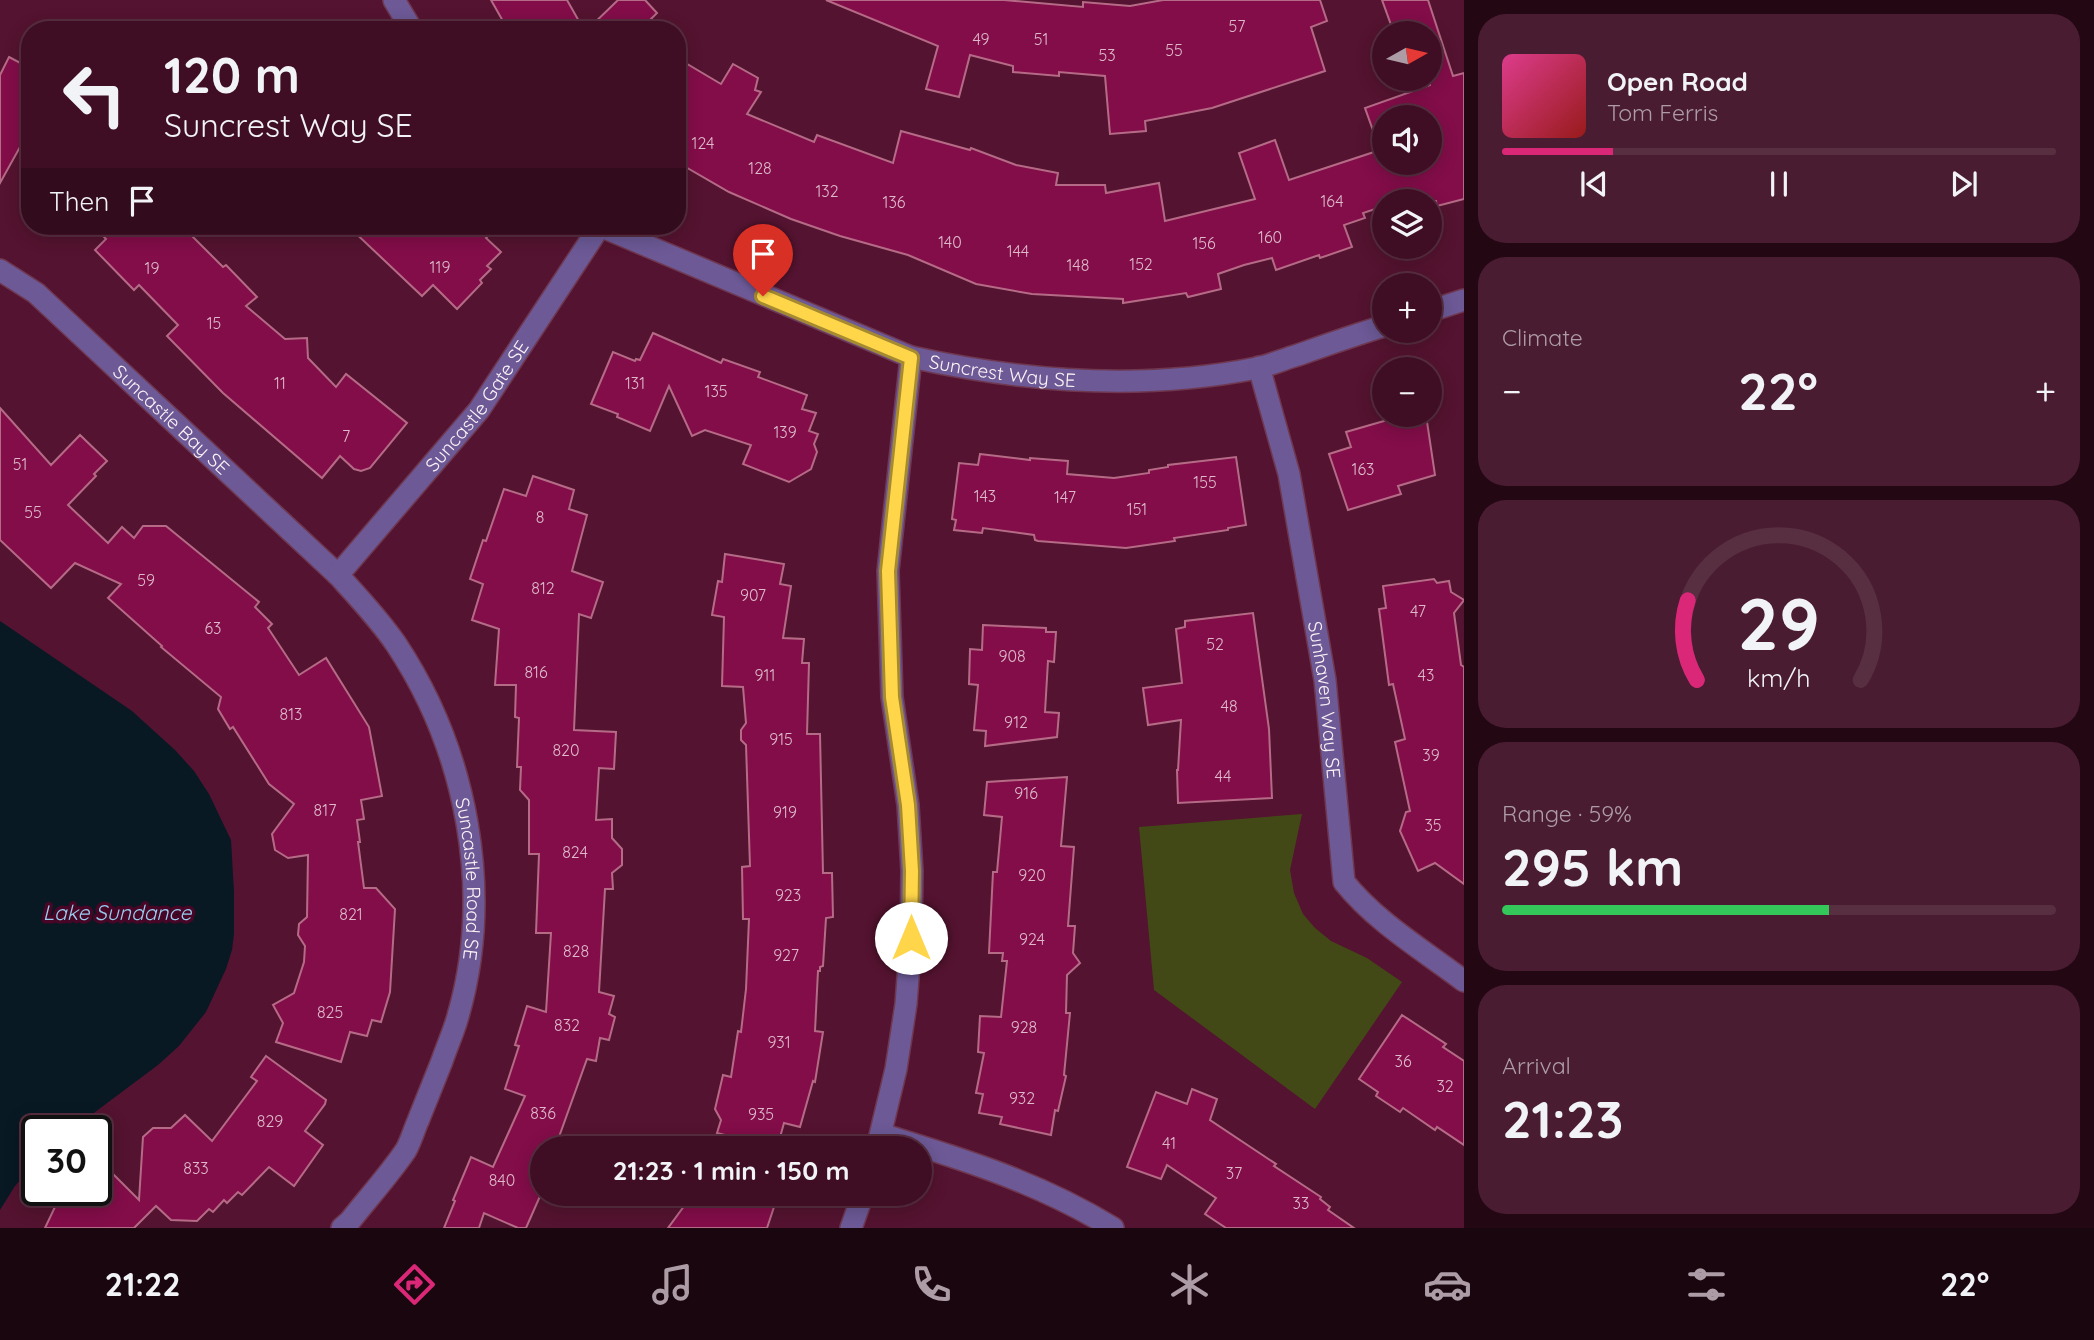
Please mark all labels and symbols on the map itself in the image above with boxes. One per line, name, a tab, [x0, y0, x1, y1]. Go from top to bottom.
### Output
house number: 57	[1229, 16, 1245, 36]
north arrow	[1372, 21, 1442, 91]
house number: 49	[972, 29, 990, 49]
house number: 51	[1034, 29, 1048, 49]
house number: 55	[1165, 40, 1183, 60]
house number: 53	[1098, 45, 1116, 65]
house number: 124	[692, 133, 714, 153]
house number: 128	[748, 158, 772, 178]
house number: 132	[815, 181, 839, 201]
house number: 164	[1320, 191, 1344, 211]
house number: 136	[883, 192, 906, 212]
pin	[733, 224, 793, 296]
house number: 160	[1258, 227, 1282, 247]
house number: 140	[938, 232, 962, 252]
house number: 156	[1192, 233, 1216, 253]
house number: 144	[1007, 241, 1029, 261]
house number: 152	[1129, 254, 1153, 274]
house number: 148	[1067, 255, 1089, 275]
house number: 119	[430, 257, 450, 277]
house number: 19	[145, 258, 159, 278]
house number: 15	[207, 313, 221, 333]
street label: Suncastle Gate SE	[420, 336, 534, 476]
street label: Suncrest Way SE	[927, 349, 1076, 392]
street label: Suncastle Bay SE	[108, 359, 235, 480]
house number: 11	[274, 373, 286, 393]
house number: 131	[625, 373, 645, 393]
house number: 135	[704, 381, 728, 401]
house number: 139	[773, 422, 797, 442]
house number: 7	[342, 426, 350, 446]
house number: 51	[13, 454, 27, 474]
house number: 163	[1352, 459, 1374, 479]
house number: 155	[1193, 472, 1217, 492]
house number: 143	[974, 486, 996, 506]
house number: 147	[1054, 487, 1076, 507]
house number: 151	[1127, 499, 1147, 519]
house number: 55	[24, 502, 42, 522]
house number: 8	[536, 507, 544, 527]
house number: 59	[137, 570, 155, 590]
house number: 812	[531, 578, 555, 598]
house number: 907	[740, 585, 766, 605]
house number: 47	[1410, 601, 1426, 621]
house number: 63	[205, 618, 222, 638]
street label: Sunhaven Way SE	[1303, 619, 1346, 780]
house number: 52	[1206, 634, 1224, 654]
house number: 908	[998, 646, 1026, 666]
house number: 816	[524, 662, 548, 682]
house number: 911	[755, 665, 775, 685]
house number: 43	[1418, 665, 1434, 685]
house number: 48	[1220, 696, 1238, 716]
house number: 813	[280, 704, 302, 724]
house number: 912	[1004, 712, 1028, 732]
house number: 915	[769, 729, 793, 749]
house number: 820	[552, 740, 580, 760]
house number: 39	[1422, 745, 1440, 765]
house number: 44	[1215, 766, 1231, 786]
house number: 916	[1014, 783, 1038, 803]
street label: Suncastle Road SE	[450, 795, 486, 961]
house number: 817	[314, 800, 336, 820]
house number: 919	[773, 802, 797, 822]
house number: 35	[1424, 815, 1442, 835]
house number: 824	[562, 842, 588, 862]
house number: 920	[1018, 865, 1046, 885]
house number: 923	[775, 885, 801, 905]
water label: Lake Sundance	[43, 899, 192, 925]
position arrow	[874, 901, 948, 975]
house number: 821	[339, 904, 363, 924]
house number: 924	[1019, 929, 1045, 949]
house number: 828	[563, 941, 589, 961]
house number: 927	[773, 945, 799, 965]
house number: 825	[317, 1002, 343, 1022]
house number: 832	[554, 1015, 580, 1035]
house number: 928	[1011, 1017, 1037, 1037]
house number: 931	[767, 1032, 791, 1052]
house number: 36	[1395, 1051, 1412, 1071]
house number: 32	[1436, 1076, 1454, 1096]
house number: 932	[1009, 1088, 1035, 1108]
house number: 836	[530, 1103, 556, 1123]
house number: 935	[748, 1104, 774, 1124]
house number: 829	[257, 1111, 283, 1131]
speed limit sign: 30	[21, 1115, 112, 1206]
house number: 41	[1162, 1133, 1176, 1153]
house number: 833	[183, 1158, 209, 1178]
house number: 37	[1226, 1163, 1242, 1183]
house number: 840	[489, 1170, 515, 1190]
house number: 33	[1293, 1193, 1309, 1213]

